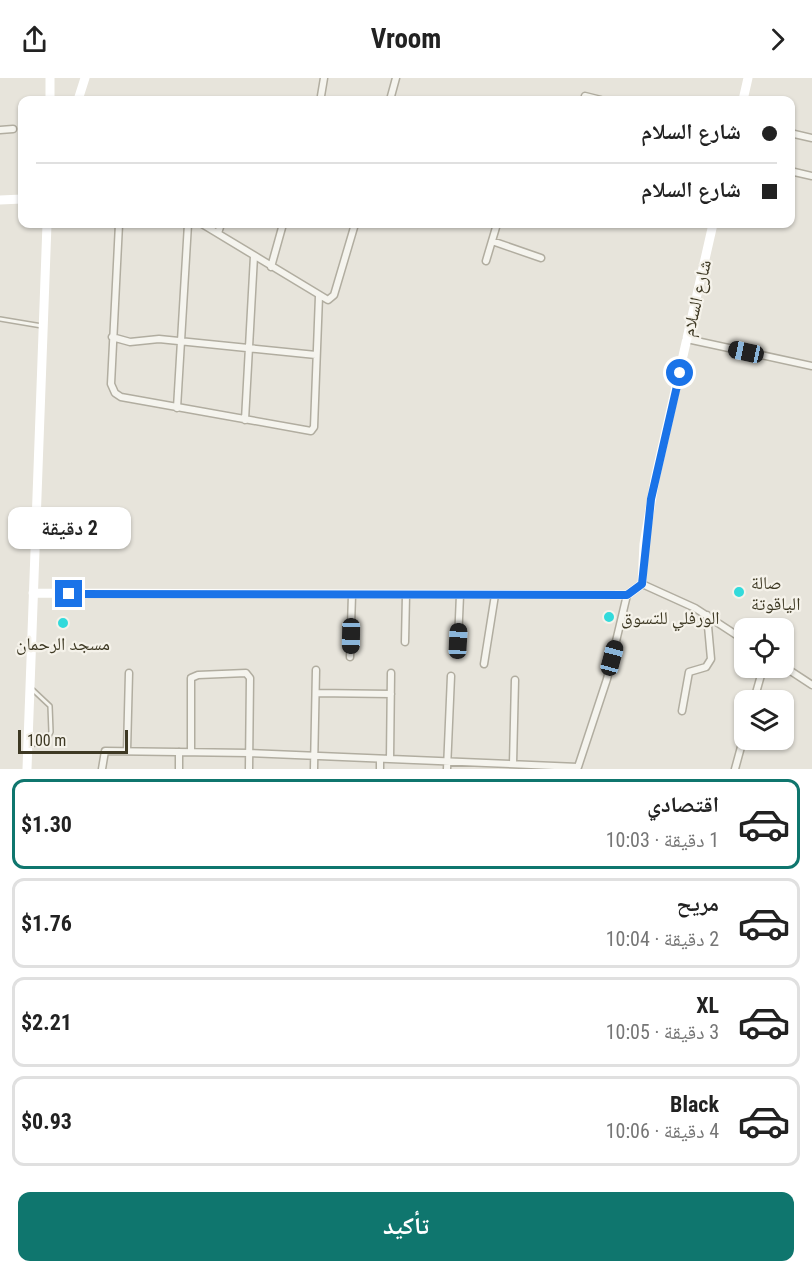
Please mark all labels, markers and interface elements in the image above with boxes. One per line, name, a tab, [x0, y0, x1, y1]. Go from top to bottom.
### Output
icon: share	[18, 23, 51, 56]
text: Vroom	[371, 23, 441, 55]
icon: forward	[761, 23, 794, 56]
text: شارع السلام	[641, 119, 741, 144]
text: شارع السلام	[641, 177, 741, 202]
street label: شارع السلام	[677, 258, 717, 339]
car	[727, 339, 765, 365]
route start	[666, 359, 693, 386]
callout: 2 دقيقة	[8, 507, 130, 549]
text: 2 دقيقة	[41, 516, 98, 540]
place label: صالة الياقوتة	[751, 572, 800, 614]
route end	[55, 580, 82, 607]
marker: صالة الياقوتة	[732, 585, 746, 599]
place label: الورفلي للتسوق	[621, 607, 720, 632]
marker: الورفلي للتسوق	[602, 610, 616, 624]
marker: مسجد الرحمان	[56, 616, 70, 630]
car	[342, 618, 360, 654]
map controls	[734, 618, 794, 750]
button: locate	[734, 618, 794, 678]
car	[448, 623, 468, 659]
place label: مسجد الرحمان	[16, 633, 110, 655]
car	[599, 638, 625, 678]
button: layers	[734, 690, 794, 750]
scale bar	[18, 727, 128, 754]
text: 100 m	[27, 731, 66, 750]
text: اقتصادي	[647, 792, 719, 817]
icon: car	[737, 797, 791, 851]
text: $1.30	[21, 812, 72, 837]
text: 1 دقيقة · 10:03	[606, 828, 719, 852]
text: مريح	[676, 891, 719, 916]
icon: car	[737, 896, 791, 950]
text: $1.76	[21, 911, 72, 936]
text: 2 دقيقة · 10:04	[606, 927, 719, 951]
text: XL	[696, 993, 719, 1018]
icon: car	[737, 995, 791, 1049]
text: $2.21	[21, 1010, 72, 1035]
text: 3 دقيقة · 10:05	[606, 1020, 719, 1044]
text: Black	[670, 1092, 719, 1117]
icon: car	[737, 1094, 791, 1148]
text: $0.93	[21, 1109, 72, 1134]
text: 4 دقيقة · 10:06	[606, 1119, 719, 1143]
button: تأكيد	[18, 1192, 794, 1261]

